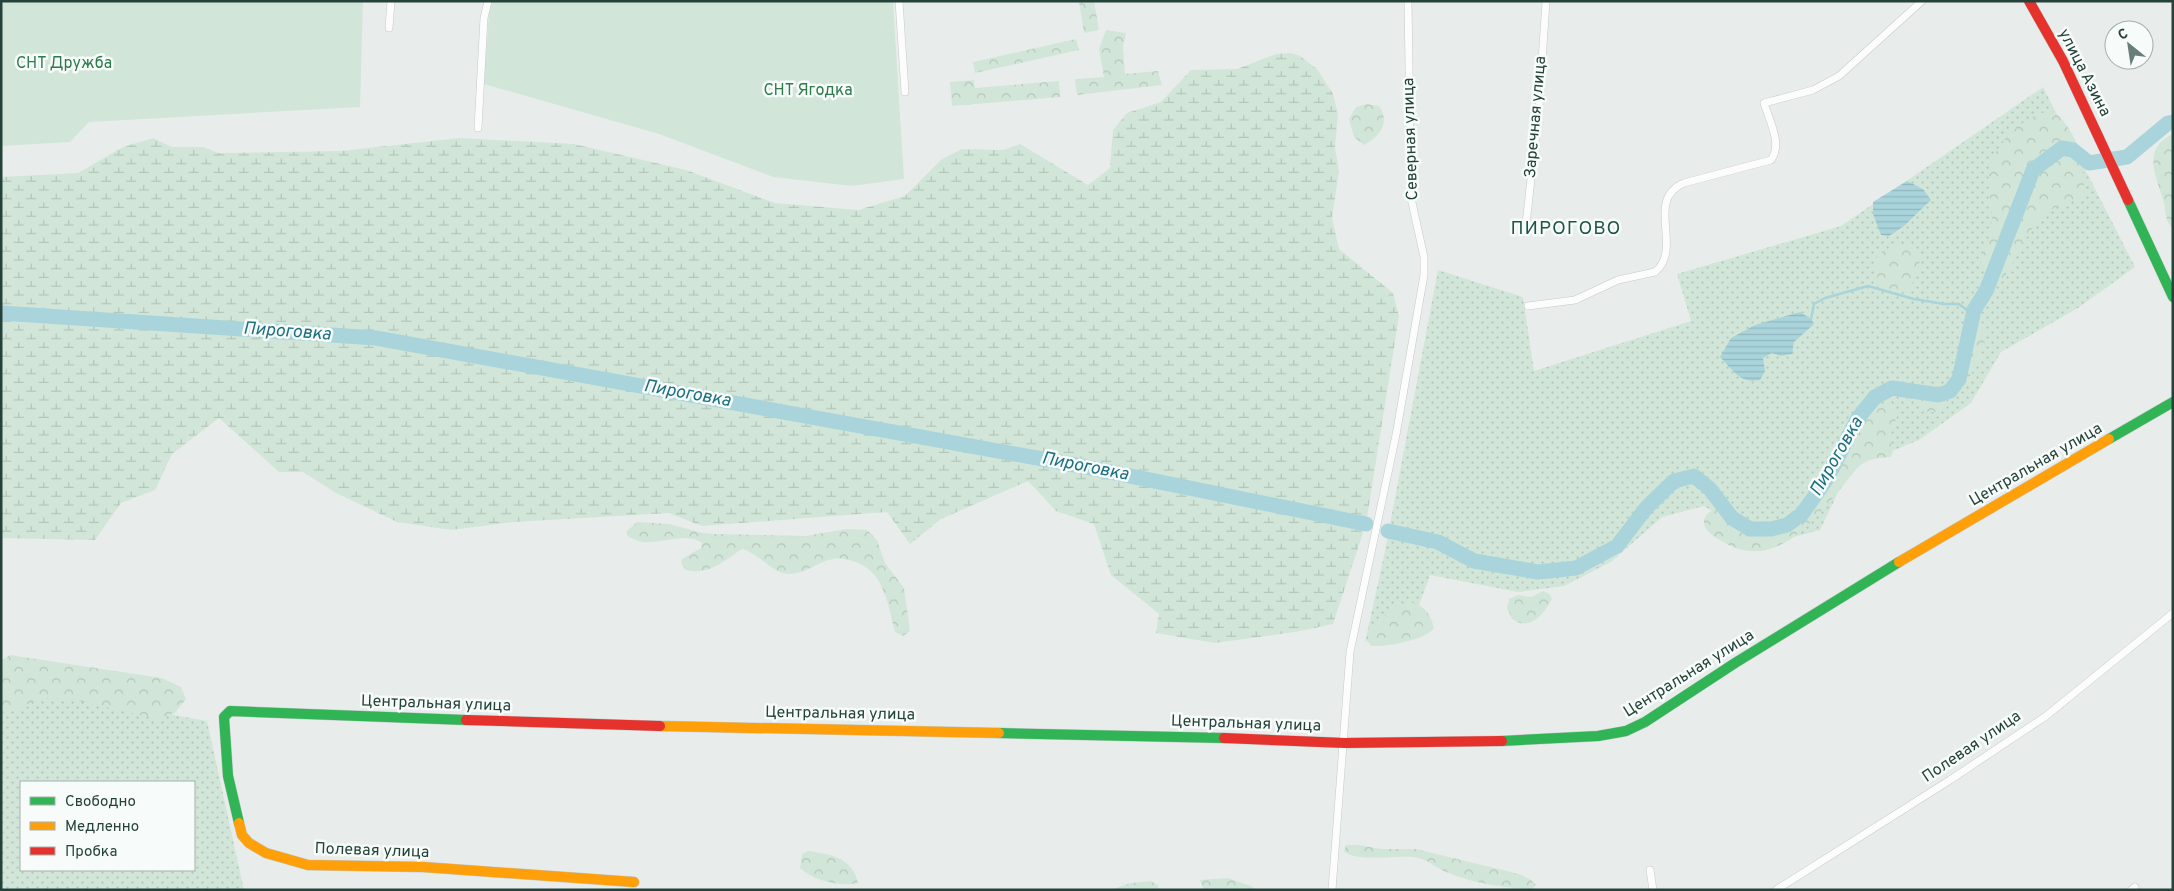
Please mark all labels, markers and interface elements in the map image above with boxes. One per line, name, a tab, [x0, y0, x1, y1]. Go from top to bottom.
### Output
north arrow	[2104, 20, 2154, 70]
text: С	[2115, 25, 2131, 45]
street label: улица Азина	[2053, 26, 2115, 120]
park label: СНТ Дружба	[16, 54, 112, 74]
street label: Заречная улица	[1521, 55, 1551, 179]
street label: Северная улица	[1399, 77, 1423, 201]
park label: СНТ Ягодка	[763, 81, 853, 101]
district label: ПИРОГОВО	[1511, 217, 1621, 241]
water label: Пироговка	[242, 317, 332, 347]
water label: Пироговка	[642, 375, 733, 413]
water label: Пироговка	[1805, 413, 1869, 501]
street label: Центральная улица	[1966, 419, 2106, 511]
water label: Пироговка	[1040, 447, 1131, 487]
street label: Центральная улица	[1620, 626, 1758, 722]
street label: Центральная улица	[361, 691, 511, 717]
street label: Центральная улица	[765, 703, 915, 725]
street label: Полевая улица	[1919, 707, 2025, 787]
street label: Центральная улица	[1171, 711, 1321, 737]
legend	[20, 781, 195, 871]
text: Свободно	[65, 793, 136, 812]
text: Медленно	[65, 818, 139, 837]
street label: Полевая улица	[314, 839, 430, 863]
text: Пробка	[65, 843, 117, 862]

